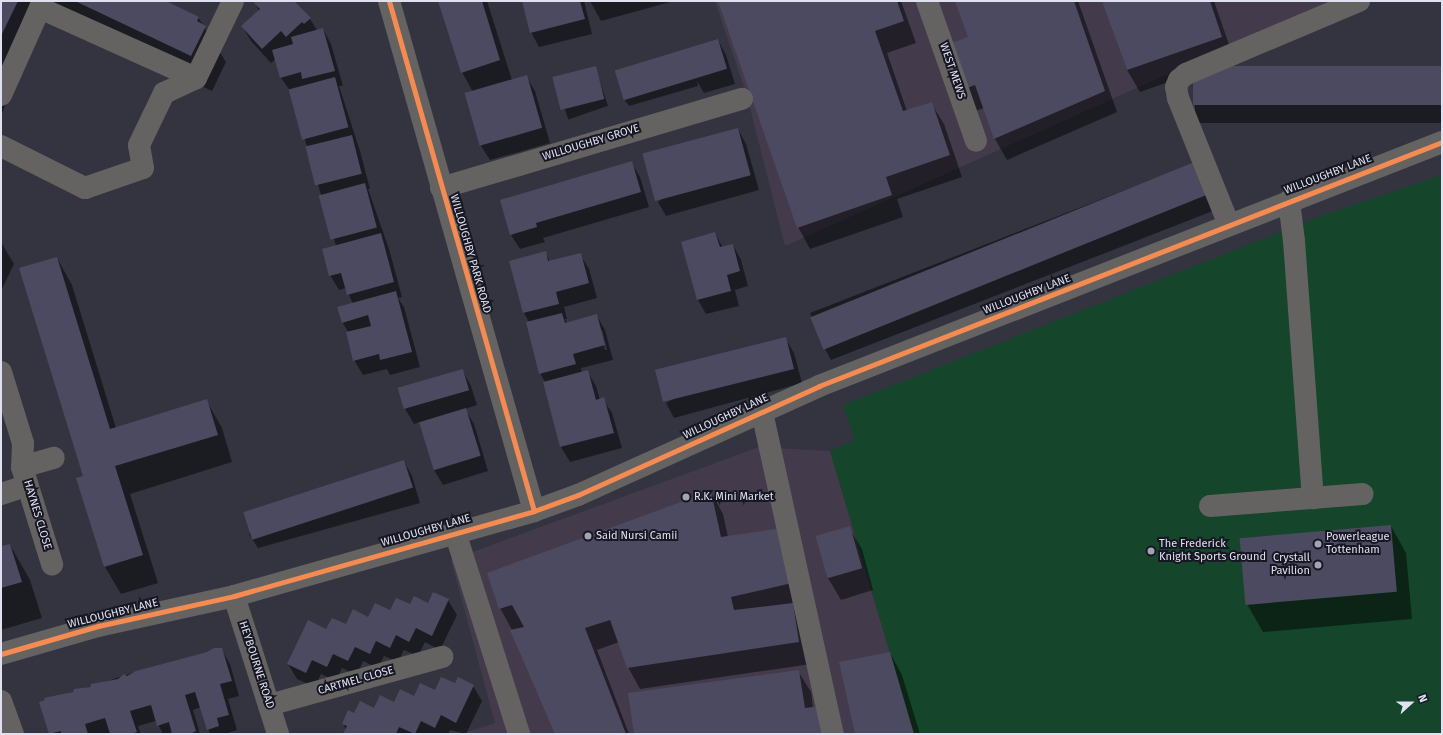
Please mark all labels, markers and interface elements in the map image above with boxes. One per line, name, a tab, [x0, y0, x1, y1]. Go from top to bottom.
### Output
street label: WEST MEWS	[936, 41, 968, 101]
street label: WILLOUGHBY GROVE	[541, 122, 641, 164]
street label: WILLOUGHBY LANE	[1282, 152, 1374, 198]
street label: WILLOUGHBY PARK ROAD	[447, 193, 493, 315]
street label: WILLOUGHBY LANE	[981, 272, 1073, 318]
street label: WILLOUGHBY LANE	[681, 391, 771, 443]
street label: HAYNES CLOSE	[20, 479, 54, 551]
place label: R.K. Mini Market	[694, 490, 774, 504]
marker: R.K. Mini Market	[681, 492, 691, 502]
street label: WILLOUGHBY LANE	[380, 512, 472, 550]
place label: Said Nursi Camii	[596, 529, 677, 543]
marker: Said Nursi Camii	[583, 531, 593, 541]
place label: Powerleague Tottenham	[1326, 531, 1390, 557]
place label: The Frederick Knight Sports Ground	[1159, 538, 1266, 564]
marker: Powerleague Tottenham	[1313, 539, 1323, 549]
marker: The Frederick Knight Sports Ground	[1146, 546, 1156, 556]
place label: Crystall Pavilion	[1271, 552, 1310, 578]
marker: Crystall Pavilion	[1313, 560, 1323, 570]
street label: WILLOUGHBY LANE	[66, 596, 160, 632]
street label: HEYBOURNE ROAD	[236, 620, 276, 710]
street label: CARTMEL CLOSE	[317, 664, 395, 698]
north arrow	[1391, 683, 1431, 723]
text: N	[1415, 693, 1430, 704]

